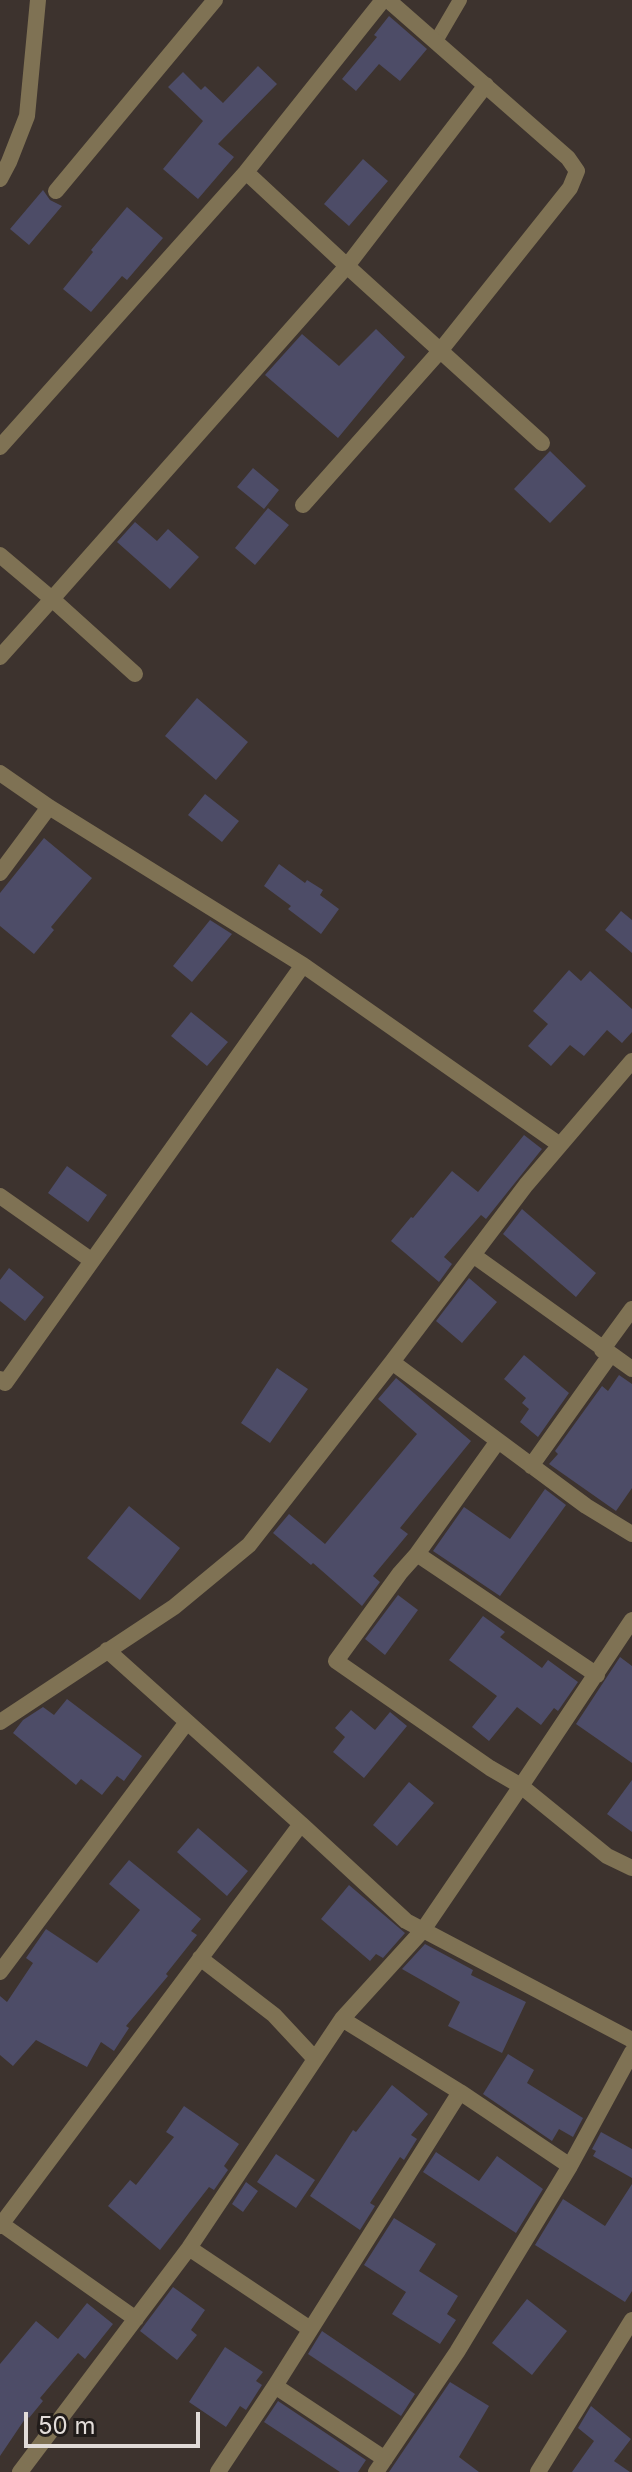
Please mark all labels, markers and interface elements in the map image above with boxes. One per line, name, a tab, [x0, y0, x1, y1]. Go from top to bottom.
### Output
scale bar	[28, 2396, 204, 2446]
text: 50 m	[38, 2411, 96, 2440]

